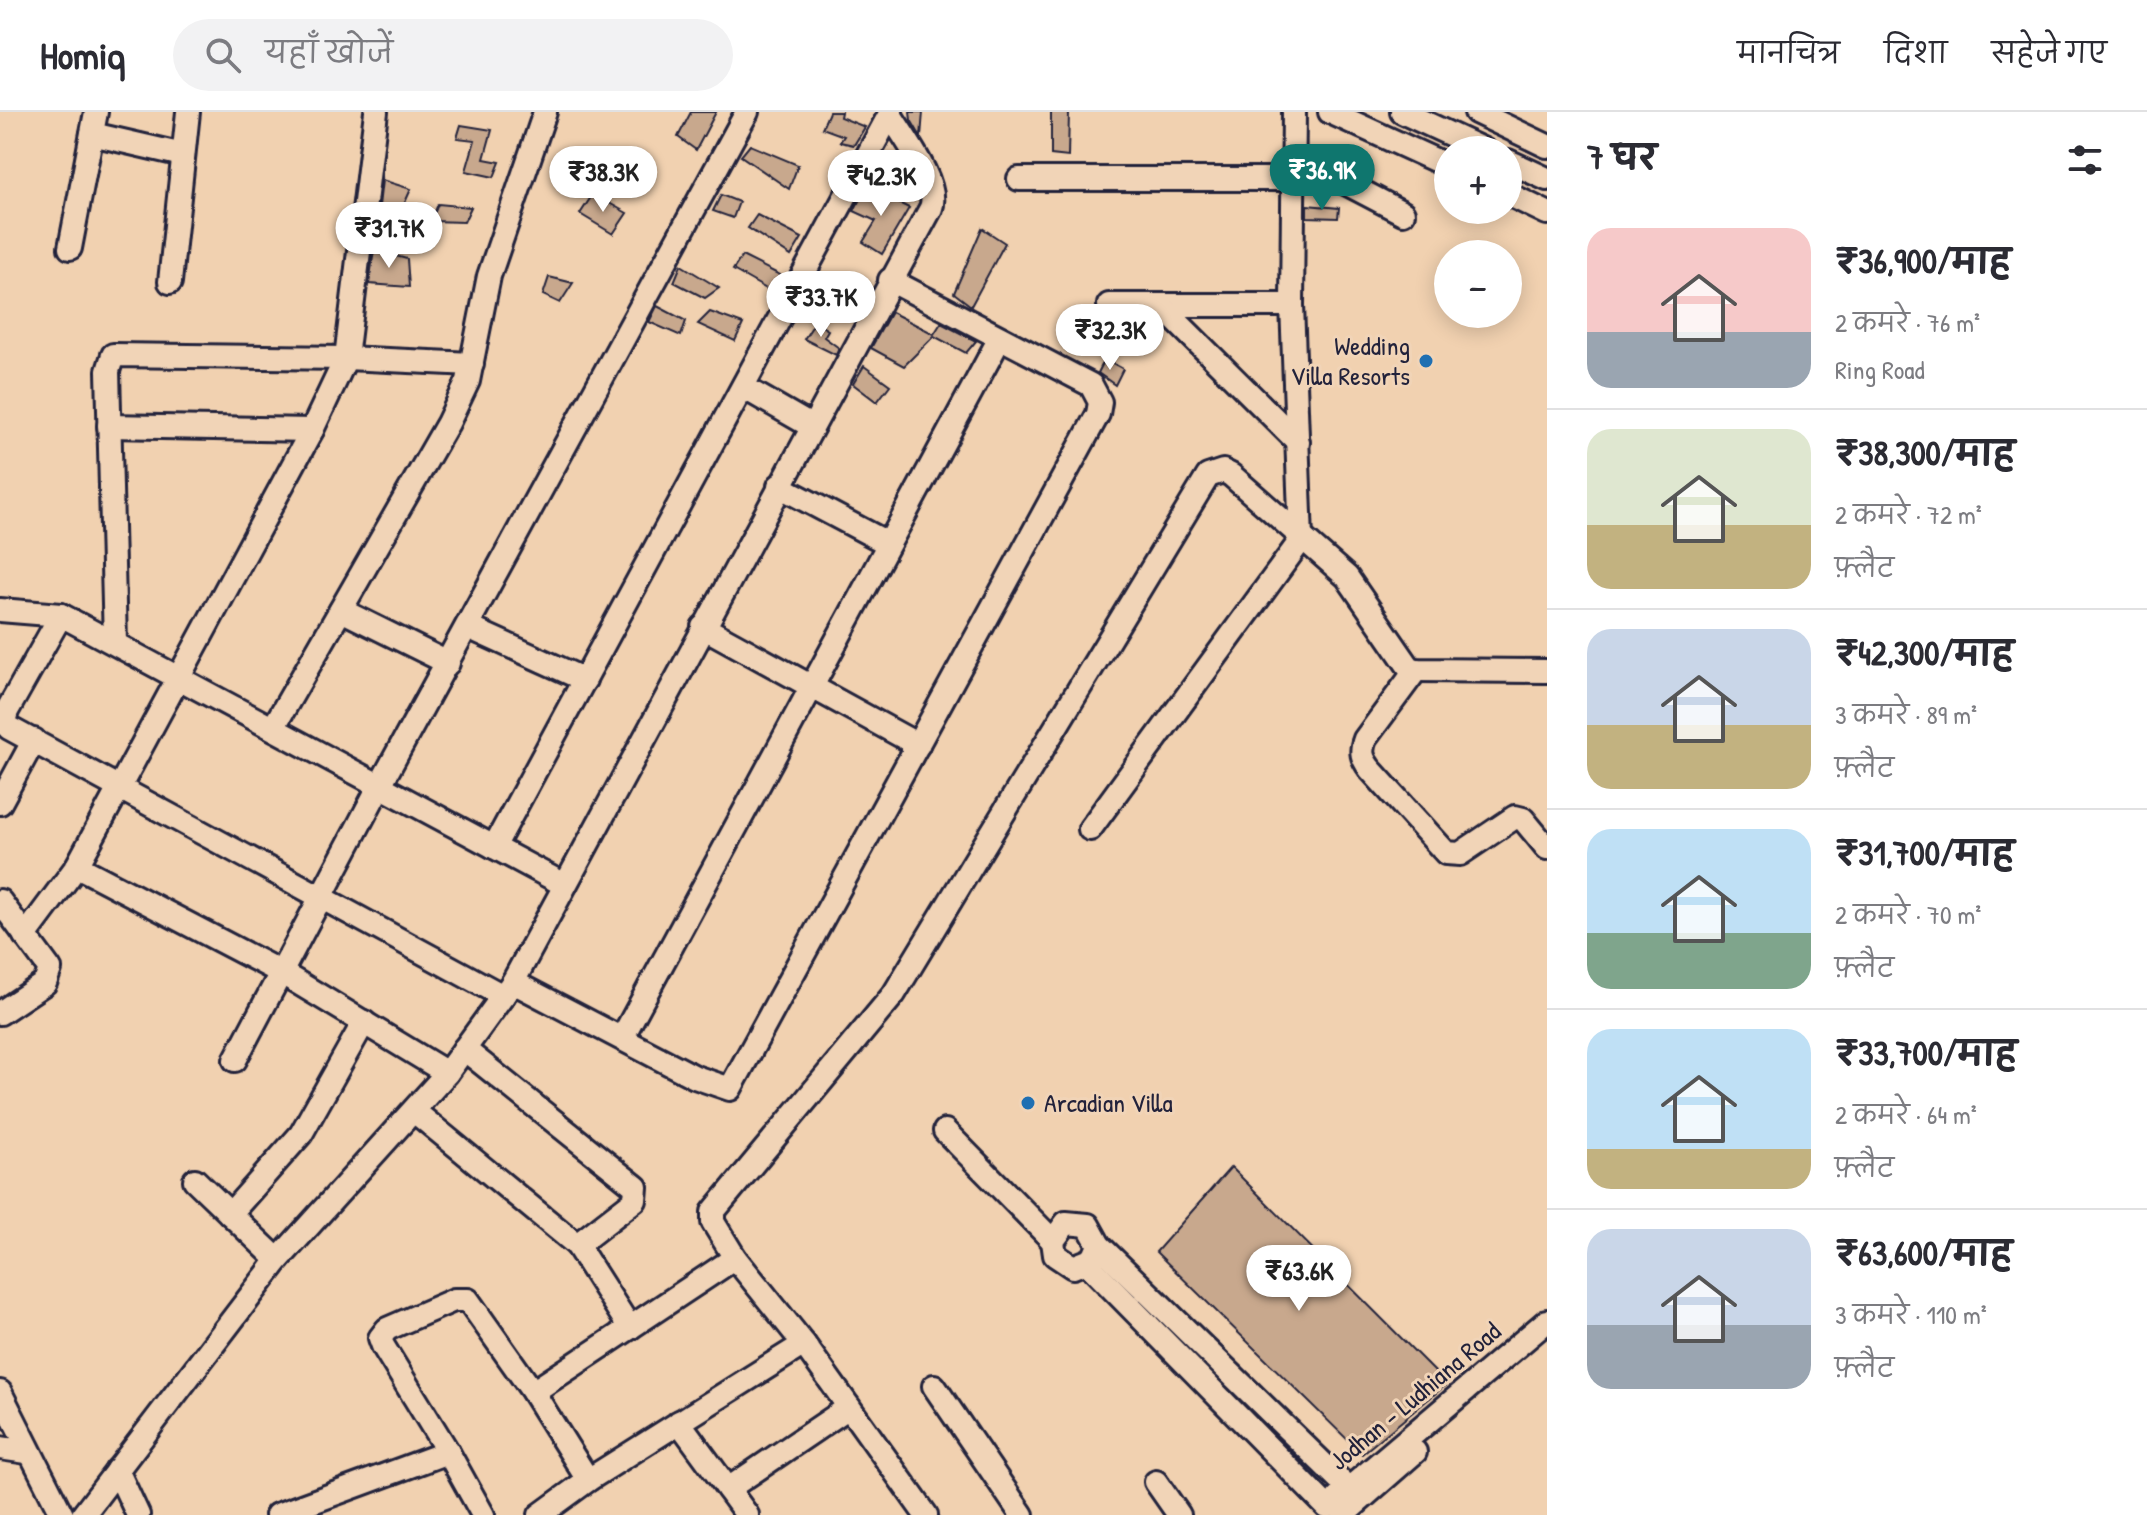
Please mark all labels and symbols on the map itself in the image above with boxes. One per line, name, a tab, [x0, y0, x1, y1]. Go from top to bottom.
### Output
pin: ₹36.9K	[1257, 144, 1387, 212]
pin: ₹38.3K	[538, 146, 668, 214]
pin: ₹42.3K	[816, 150, 946, 218]
pin: ₹31.7K	[324, 202, 454, 270]
pin: ₹33.7K	[756, 271, 886, 339]
pin: ₹32.3K	[1045, 304, 1175, 372]
place label: Wedding Villa Resorts	[1291, 328, 1410, 393]
marker: Wedding Villa Resorts	[1417, 352, 1435, 370]
place label: Arcadian Villa	[1044, 1085, 1173, 1120]
marker: Arcadian Villa	[1019, 1094, 1037, 1112]
pin: ₹63.6K	[1234, 1245, 1364, 1313]
street label: Jodhan - Ludhiana Road	[1322, 1314, 1508, 1478]

